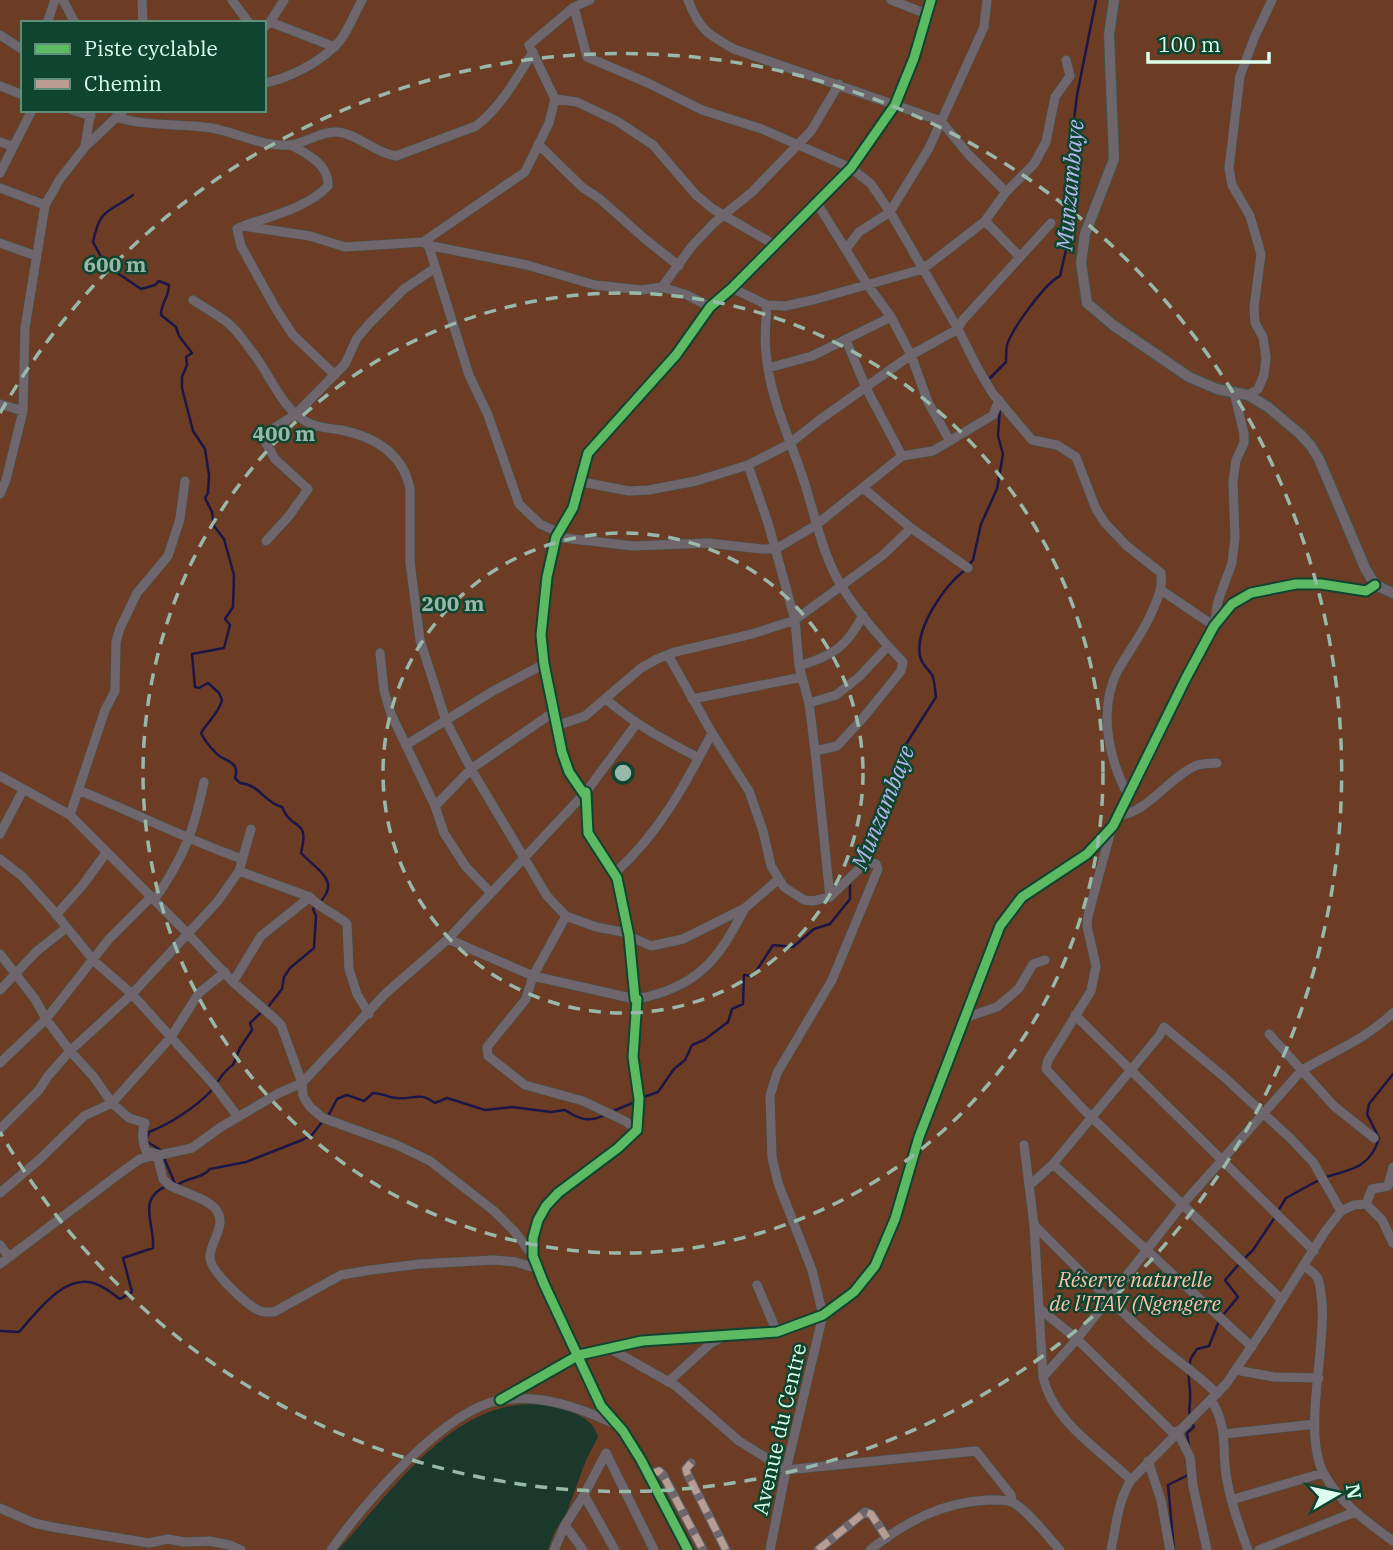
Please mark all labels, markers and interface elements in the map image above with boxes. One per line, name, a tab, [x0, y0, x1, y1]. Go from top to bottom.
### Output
legend	[21, 21, 266, 112]
scale bar	[1148, 21, 1269, 65]
text: 100 m	[1158, 30, 1221, 58]
text: Piste cyclable	[84, 34, 218, 62]
text: Chemin	[84, 69, 162, 97]
water label: Munzambaye	[1048, 118, 1090, 253]
text: 600 m	[83, 250, 147, 278]
text: 400 m	[252, 419, 316, 447]
text: 200 m	[421, 589, 485, 617]
water label: Munzambaye	[843, 740, 921, 874]
centre of rings	[611, 761, 635, 785]
park label: Réserve naturelle de l'ITAV (Ngengere	[1049, 1265, 1222, 1317]
street label: Avenue du Centre	[746, 1340, 812, 1518]
north arrow	[1302, 1459, 1372, 1529]
text: N	[1341, 1482, 1367, 1501]

